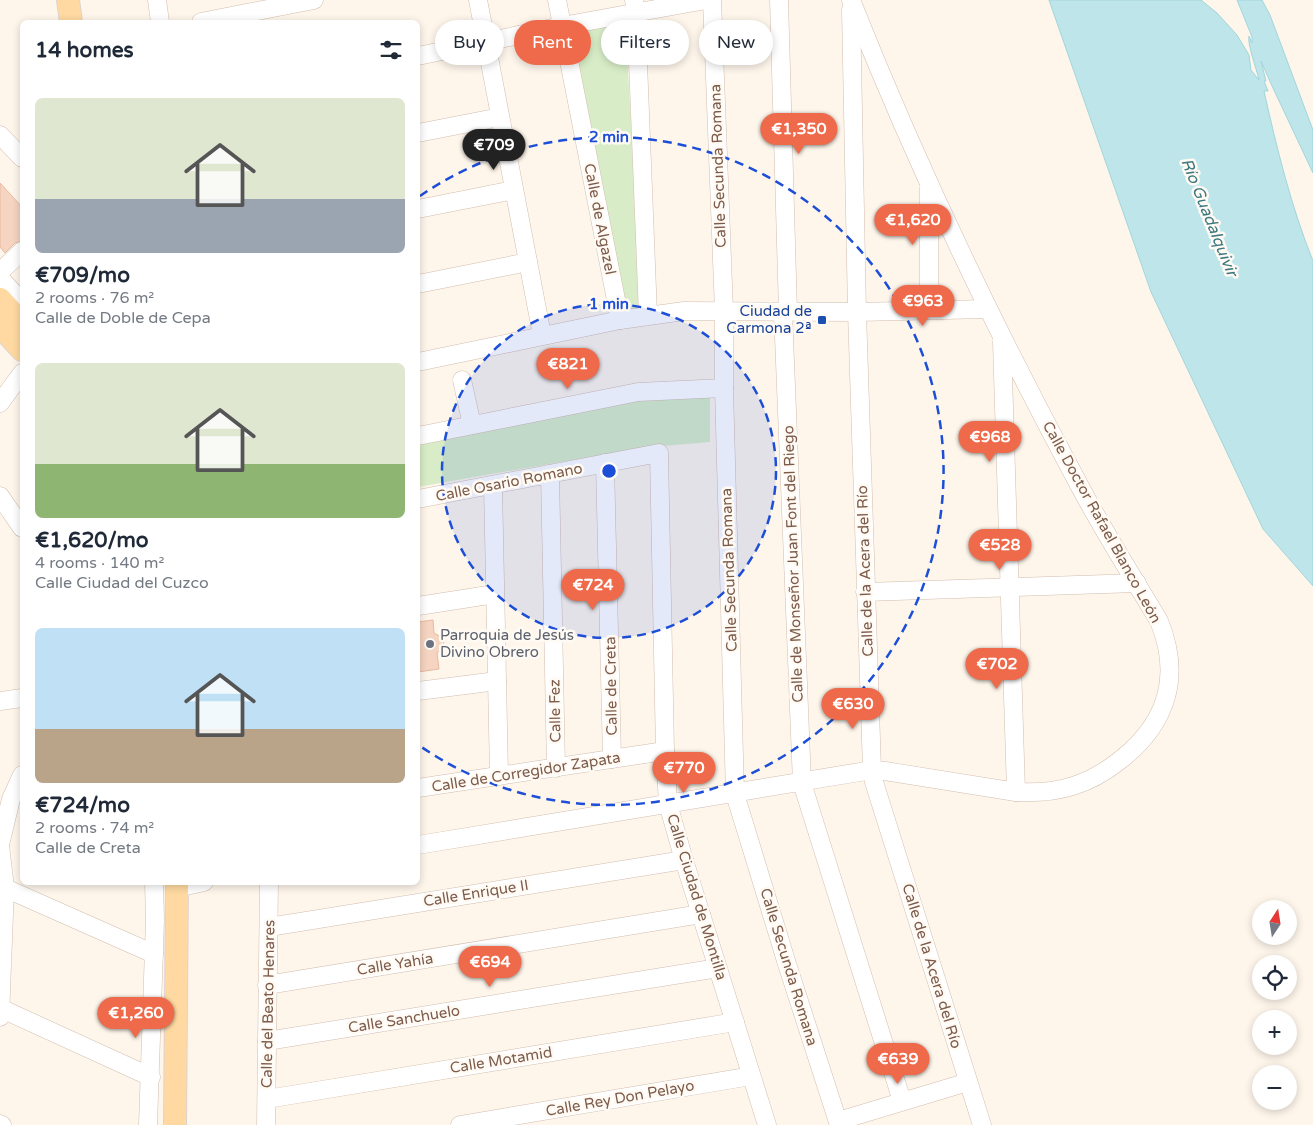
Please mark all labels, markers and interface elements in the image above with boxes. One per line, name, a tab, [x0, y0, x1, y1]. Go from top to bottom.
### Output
chip: Buy	[435, 20, 504, 65]
chip: Rent	[514, 20, 591, 65]
chip: Filters	[601, 20, 689, 65]
chip: New	[699, 20, 773, 65]
icon: filters	[377, 36, 405, 64]
text: 14 homes	[35, 38, 134, 63]
street label: Calle Secunda Romana	[706, 84, 730, 248]
pin: €1,350	[758, 112, 840, 155]
text: €1,350	[771, 119, 827, 139]
pin: €709	[464, 128, 524, 171]
text: 2 min	[589, 128, 629, 146]
icon: home	[175, 130, 265, 220]
text: €709	[473, 135, 515, 155]
water label: Río Guadalquivir	[1176, 155, 1243, 281]
street label: Calle de Algazel	[580, 162, 620, 276]
pin: €1,620	[872, 204, 954, 246]
text: €1,620	[885, 210, 941, 230]
text: €709/mo	[35, 263, 130, 288]
pin: €963	[893, 284, 953, 327]
text: 2 rooms · 76 m²	[35, 288, 154, 308]
text: €963	[902, 291, 944, 311]
text: 1 min	[589, 295, 629, 313]
place label: Ciudad de Carmona 2ª	[726, 302, 812, 337]
text: Calle de Doble de Cepa	[35, 308, 211, 328]
marker: Ciudad de Carmona 2ª	[816, 314, 828, 326]
pin: €821	[538, 348, 598, 390]
text: €821	[547, 354, 589, 374]
icon: home	[175, 395, 265, 485]
street label: Calle Doctor Rafael Blanco León	[1039, 418, 1165, 626]
pin: €968	[960, 420, 1020, 463]
street label: Calle de Monseñor Juan Font del Riego	[779, 425, 807, 703]
text: €968	[969, 427, 1011, 447]
street label: Calle Osario Romano	[434, 459, 584, 505]
centre of rings	[600, 462, 618, 480]
street label: Calle de la Acera del Río	[853, 485, 877, 657]
street label: Calle Secunda Romana	[717, 488, 741, 652]
text: €1,620/mo	[35, 528, 149, 553]
pin: €528	[970, 528, 1030, 571]
text: €528	[979, 535, 1021, 555]
text: 4 rooms · 140 m²	[35, 553, 164, 573]
pin: €724	[563, 568, 623, 611]
text: Calle Ciudad del Cuzco	[35, 573, 209, 593]
text: €724	[572, 575, 614, 595]
place label: Parroquia de Jesús Divino Obrero	[440, 626, 574, 661]
street label: Calle de Creta	[601, 636, 621, 736]
marker: Parroquia de Jesús Divino Obrero	[424, 638, 436, 650]
pin: €702	[967, 648, 1027, 690]
text: €702	[976, 654, 1018, 674]
icon: home	[175, 660, 265, 750]
street label: Calle Fez	[545, 679, 565, 743]
pin: €630	[823, 688, 883, 730]
text: €630	[832, 694, 874, 714]
street label: Calle de Corregidor Zapata	[430, 748, 622, 796]
pin: €770	[654, 752, 714, 794]
text: €770	[663, 758, 705, 778]
text: €724/mo	[35, 793, 130, 818]
street label: Calle Ciudad de Montilla	[663, 812, 731, 982]
text: 2 rooms · 74 m²	[35, 818, 154, 838]
text: Calle de Creta	[35, 838, 141, 858]
street label: Calle Enrique II	[422, 876, 530, 910]
street label: Calle de la Acera del Río	[898, 881, 966, 1051]
street label: Calle Secunda Romana	[756, 886, 822, 1048]
north arrow	[1252, 900, 1298, 945]
map controls	[1252, 900, 1297, 1110]
street label: Calle del Beato Henares	[258, 920, 278, 1088]
pin: €694	[460, 946, 520, 988]
street label: Calle Yahía	[356, 949, 434, 979]
text: €694	[469, 952, 511, 972]
button: locate	[1252, 955, 1297, 1000]
pin: €1,260	[95, 996, 177, 1039]
street label: Calle Sanchuelo	[347, 1001, 461, 1037]
text: €1,260	[108, 1003, 164, 1023]
button: +	[1252, 1010, 1297, 1055]
pin: €639	[868, 1042, 928, 1085]
street label: Calle Motamid	[449, 1043, 553, 1077]
text: €639	[877, 1049, 919, 1069]
button: −	[1252, 1065, 1297, 1110]
street label: Calle Rey Don Pelayo	[544, 1076, 696, 1120]

